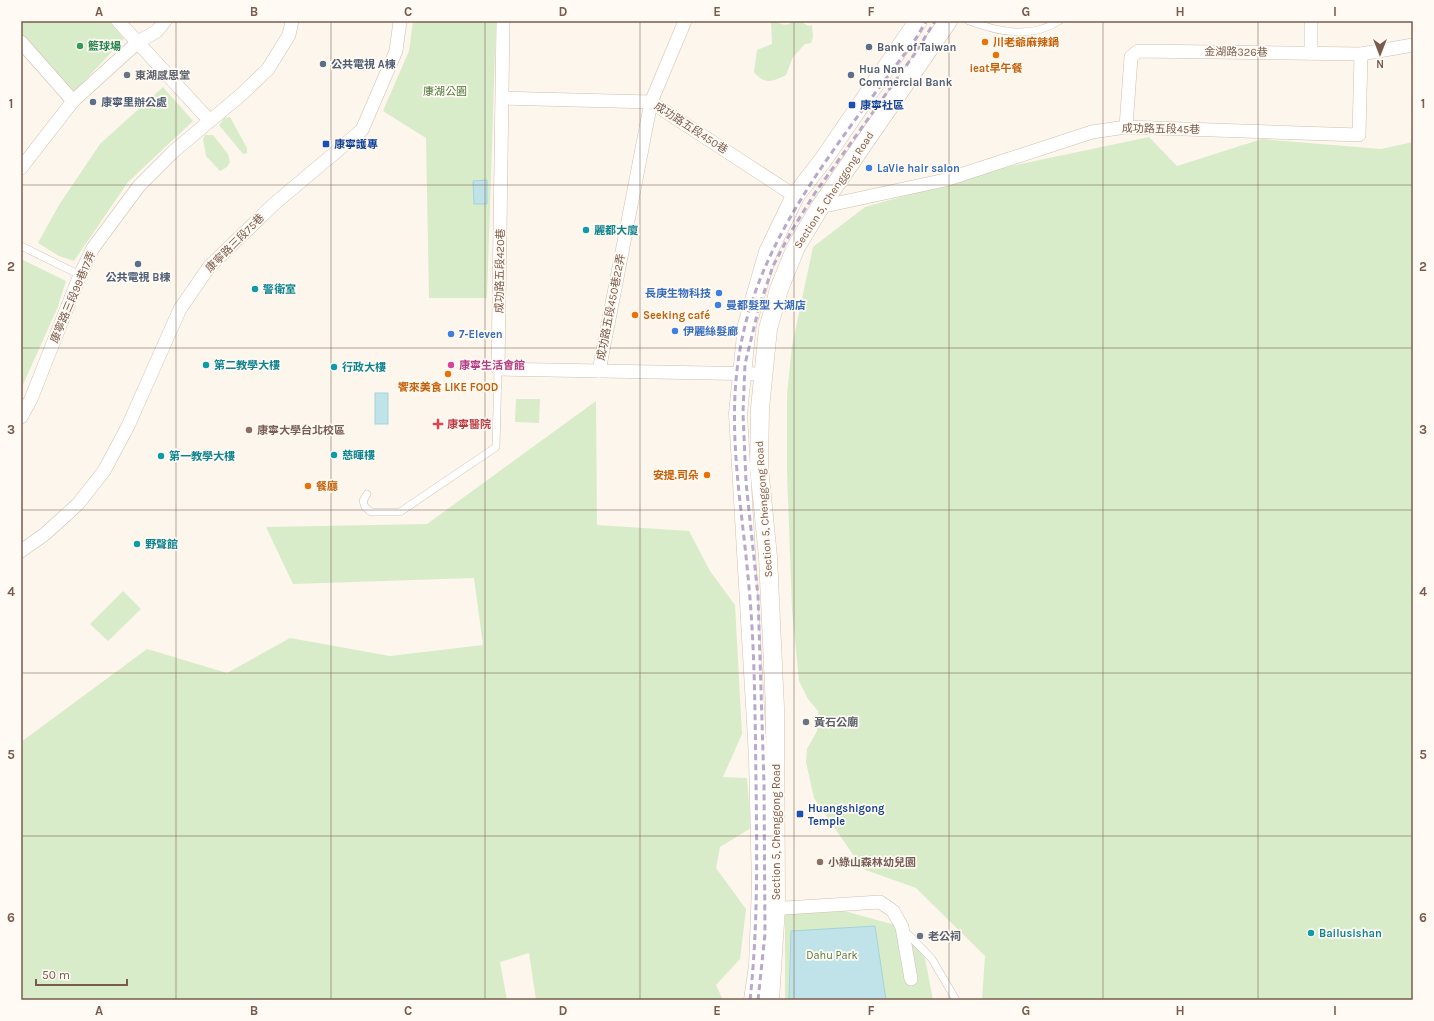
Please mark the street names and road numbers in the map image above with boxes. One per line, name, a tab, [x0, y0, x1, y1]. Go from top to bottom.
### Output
street label: 金湖路326巷	[1204, 45, 1268, 59]
street label: 成功路五段450巷	[652, 99, 730, 157]
street label: 成功路五段45巷	[1122, 122, 1200, 136]
street label: Section 5, Chenggong Road	[791, 129, 877, 251]
street label: 康寧路三段75巷	[203, 211, 267, 275]
street label: 成功路五段420巷	[493, 228, 507, 314]
street label: 康寧路三段99巷17弄	[48, 249, 98, 345]
street label: 成功路五段450巷22弄	[594, 252, 628, 362]
street label: Section 5, Chenggong Road	[753, 440, 775, 578]
street label: Section 5, Chenggong Road	[770, 764, 783, 900]

